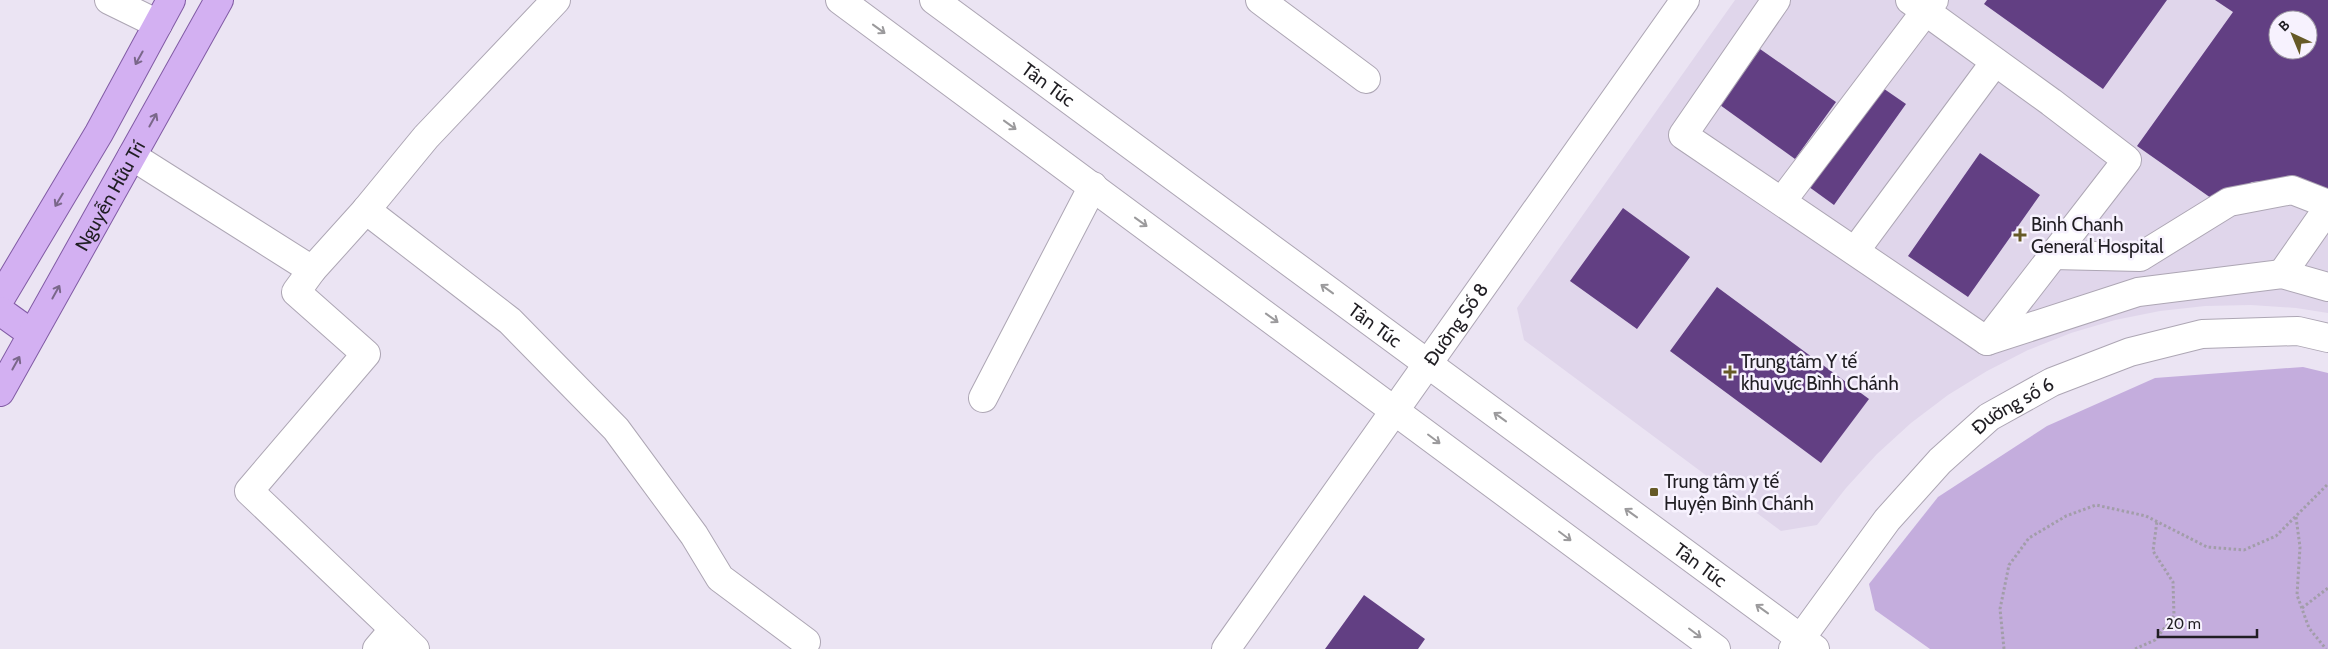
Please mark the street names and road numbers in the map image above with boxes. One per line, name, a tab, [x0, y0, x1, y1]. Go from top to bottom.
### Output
street label: Tân Túc	[1017, 57, 1080, 112]
street label: Nguyễn Hữu Trí	[70, 136, 150, 255]
street label: Đường Số 8	[1419, 278, 1493, 370]
street label: Tân Túc	[1344, 298, 1407, 352]
street label: Đường số 6	[1967, 372, 2058, 439]
street label: Tân Túc	[1669, 538, 1732, 592]

